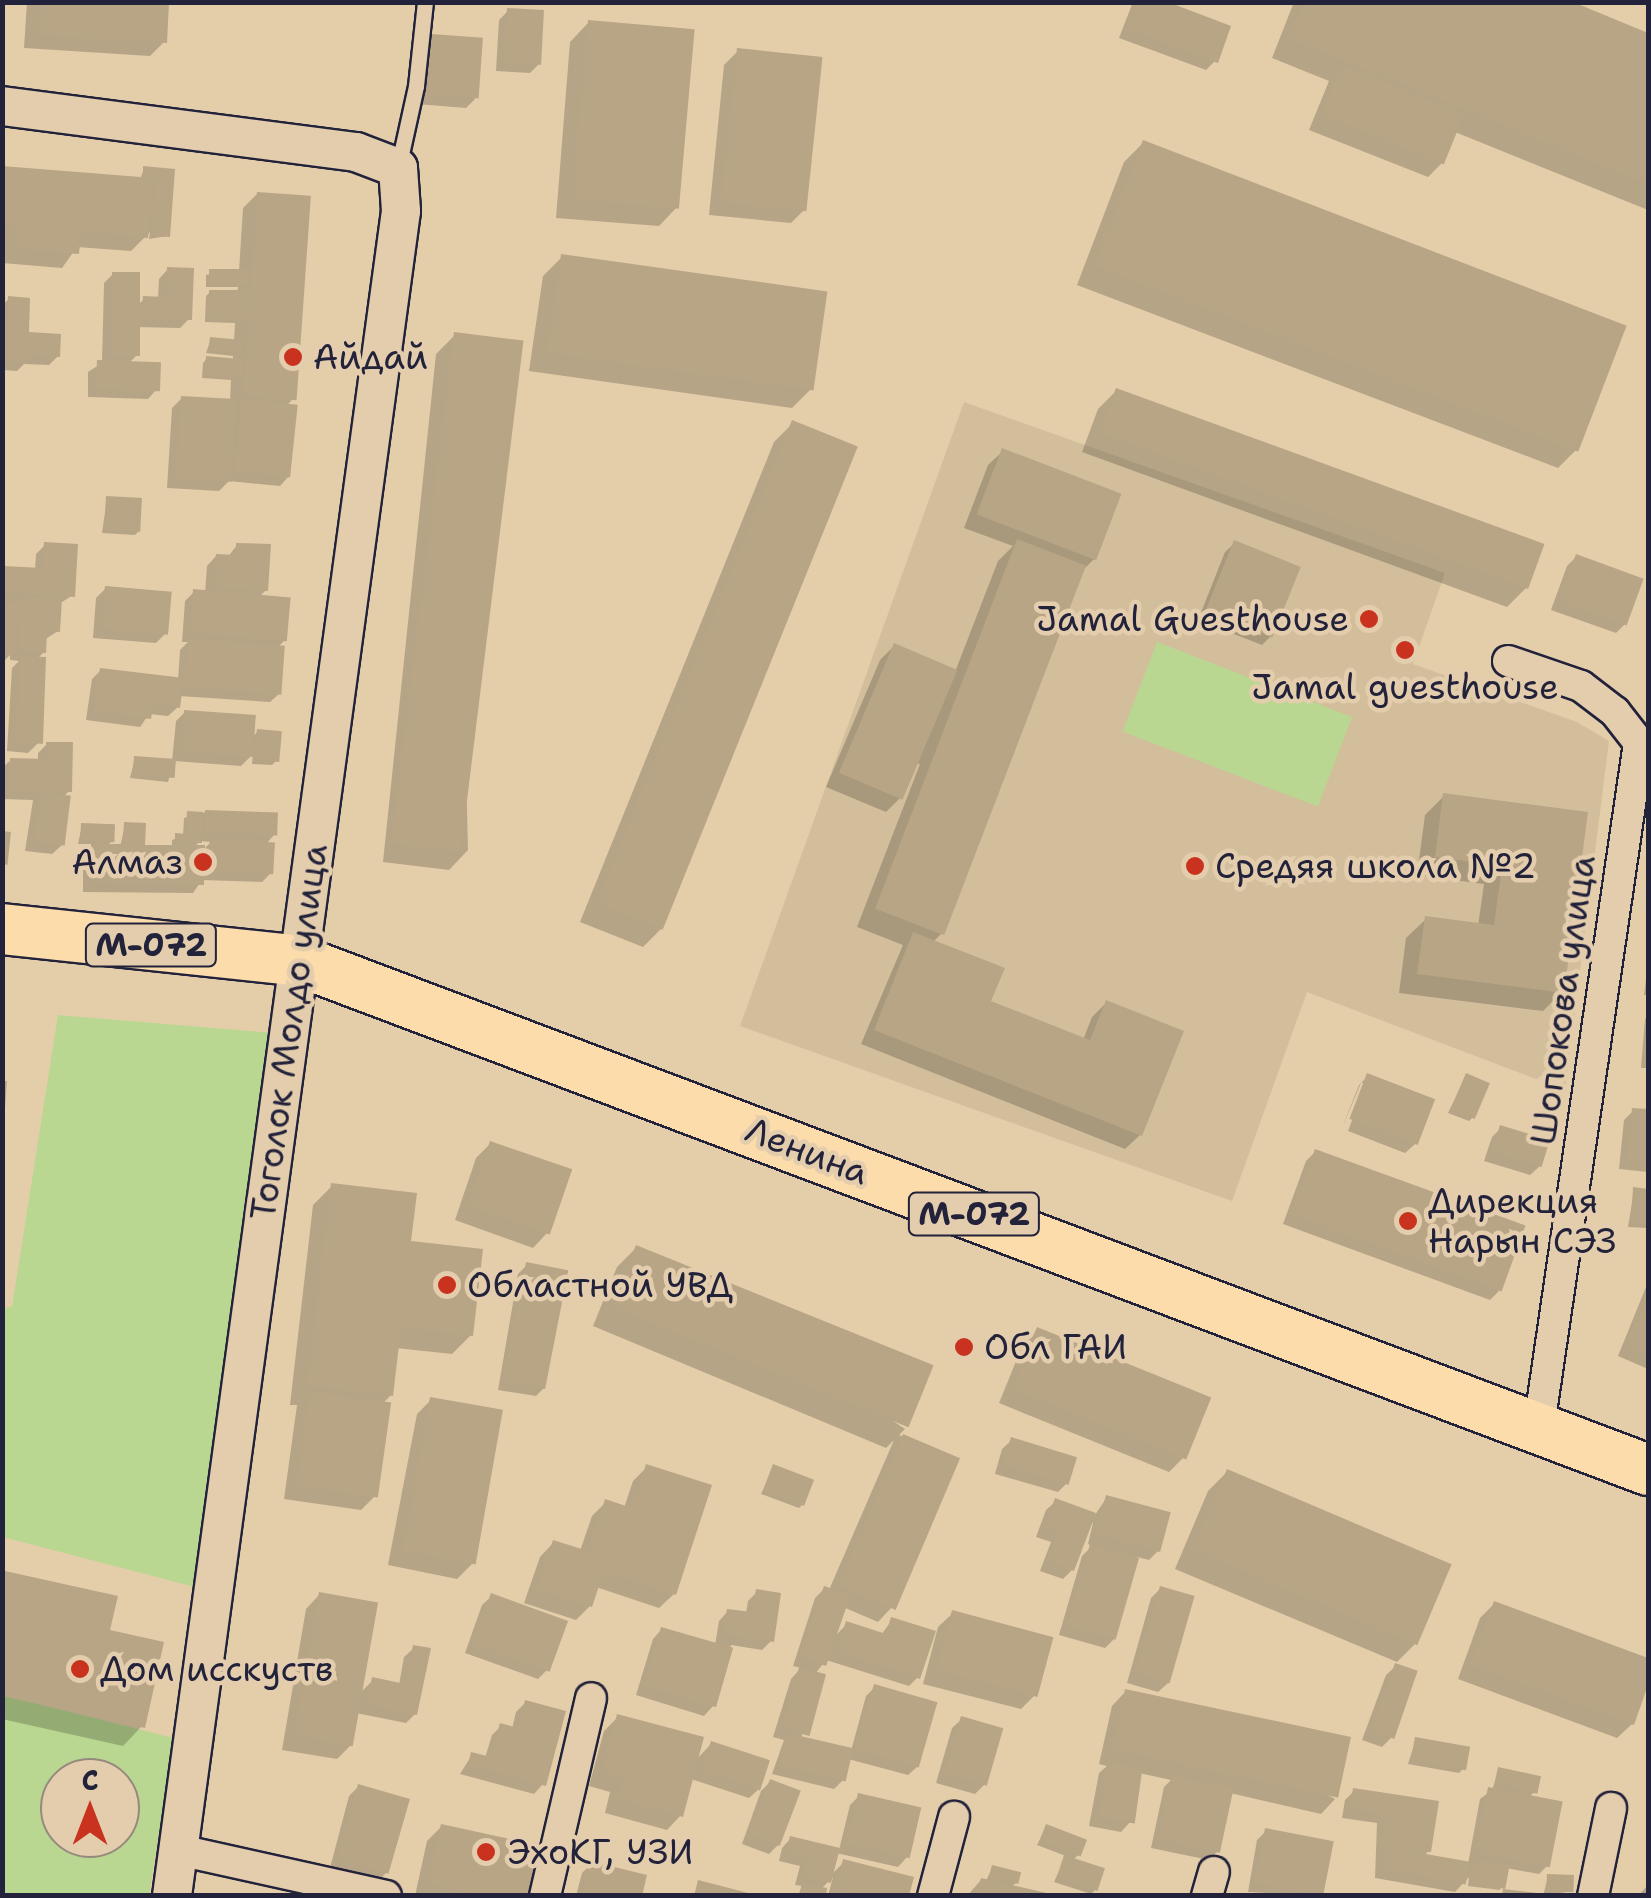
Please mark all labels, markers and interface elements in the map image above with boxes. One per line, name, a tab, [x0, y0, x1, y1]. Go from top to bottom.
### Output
place label: Айдай	[313, 336, 428, 378]
marker: Айдай	[282, 346, 304, 368]
place label: Jamal Guesthouse	[1036, 598, 1349, 640]
marker: Jamal Guesthouse	[1358, 608, 1380, 630]
marker: Jamal guesthouse	[1394, 639, 1416, 661]
place label: Jamal guesthouse	[1251, 666, 1559, 708]
place label: Алмаз	[72, 841, 183, 883]
street label: Тоголок Молдо улица	[242, 841, 336, 1223]
place label: Средяя школа №2	[1215, 845, 1536, 887]
marker: Алмаз	[192, 851, 214, 873]
street label: Шопокова улица	[1522, 852, 1604, 1148]
marker: Средяя школа №2	[1184, 855, 1206, 877]
road number: М-072	[84, 918, 218, 972]
street label: Ленина	[740, 1108, 874, 1194]
place label: Дирекция Нарын СЭЗ	[1428, 1180, 1617, 1262]
road number: М-072	[906, 1187, 1042, 1241]
marker: Дирекция Нарын СЭЗ	[1397, 1210, 1419, 1232]
place label: Областной УВД	[467, 1264, 733, 1306]
marker: Областной УВД	[436, 1274, 458, 1296]
place label: Обл ГАИ	[984, 1326, 1127, 1368]
marker: Обл ГАИ	[953, 1336, 975, 1358]
place label: Дом исскуств	[100, 1648, 333, 1690]
marker: Дом исскуств	[69, 1658, 91, 1680]
north arrow	[40, 1758, 140, 1858]
text: С	[81, 1761, 99, 1799]
place label: ЭхоКГ, УЗИ	[508, 1831, 693, 1873]
marker: ЭхоКГ, УЗИ	[473, 1839, 499, 1865]

